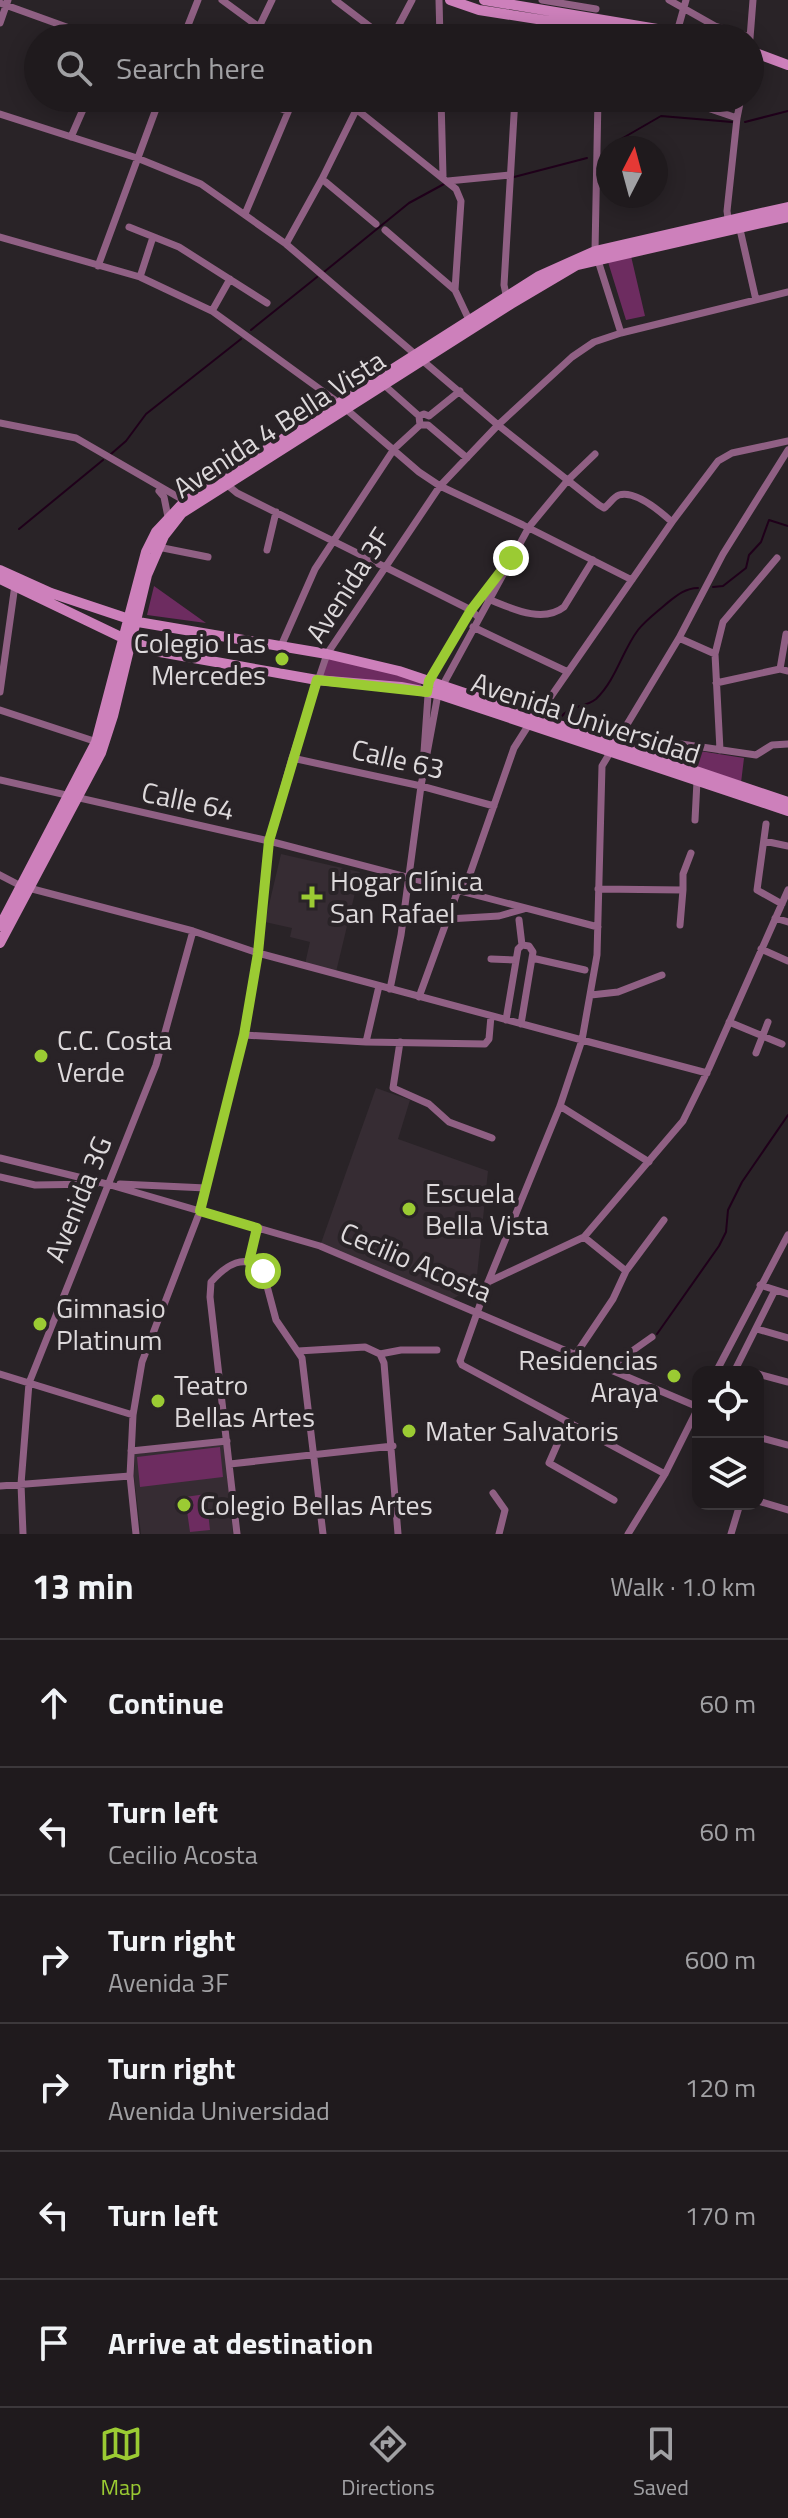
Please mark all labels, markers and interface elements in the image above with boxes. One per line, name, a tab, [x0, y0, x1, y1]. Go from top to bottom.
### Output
search box	[24, 24, 764, 112]
text: Search here	[116, 45, 265, 91]
icon: search	[52, 46, 96, 90]
north arrow	[596, 136, 668, 208]
street label: Avenida 4 Bella Vista	[164, 339, 393, 508]
street label: Avenida 3F	[294, 518, 401, 651]
route end	[493, 540, 529, 576]
place label: Colegio Las Mercedes	[134, 621, 266, 696]
marker: Colegio Las Mercedes	[273, 650, 291, 668]
street label: Avenida Universidad	[466, 660, 706, 775]
street label: Calle 63	[348, 727, 449, 790]
street label: Calle 64	[138, 770, 238, 831]
place label: Hogar Clínica San Rafael	[330, 859, 483, 934]
marker: Hogar Clínica San Rafael	[301, 886, 323, 908]
place label: C.C. Costa Verde	[57, 1018, 172, 1093]
marker: C.C. Costa Verde	[32, 1047, 50, 1065]
street label: Avenida 3G	[33, 1129, 122, 1268]
place label: Escuela Bella Vista	[425, 1171, 549, 1246]
marker: Escuela Bella Vista	[400, 1200, 418, 1218]
street label: Cecilio Acosta	[334, 1210, 499, 1313]
route start	[245, 1253, 281, 1289]
place label: Gimnasio Platinum	[56, 1286, 166, 1361]
marker: Gimnasio Platinum	[31, 1315, 49, 1333]
place label: Residencias Araya	[518, 1338, 658, 1413]
place label: Teatro Bellas Artes	[174, 1363, 315, 1438]
map controls	[692, 1366, 764, 1510]
button: locate	[692, 1366, 764, 1438]
marker: Residencias Araya	[665, 1367, 683, 1385]
marker: Teatro Bellas Artes	[149, 1392, 167, 1410]
place label: Mater Salvatoris	[425, 1409, 619, 1452]
marker: Mater Salvatoris	[400, 1422, 418, 1440]
button: layers	[692, 1438, 764, 1510]
place label: Colegio Bellas Artes	[200, 1483, 433, 1526]
marker: Colegio Bellas Artes	[175, 1496, 193, 1514]
text: 13 min	[32, 1560, 134, 1612]
text: Walk · 1.0 km	[610, 1567, 756, 1606]
text: Continue	[108, 1680, 224, 1726]
icon: ahead	[32, 1681, 76, 1725]
text: 60 m	[699, 1684, 756, 1723]
text: Turn left	[108, 1789, 218, 1835]
icon: left	[32, 1809, 76, 1853]
text: 60 m	[699, 1812, 756, 1851]
text: Cecilio Acosta	[108, 1835, 258, 1874]
text: Turn right	[108, 1917, 236, 1963]
icon: right	[32, 1937, 76, 1981]
text: 600 m	[685, 1940, 756, 1979]
text: Avenida 3F	[108, 1963, 229, 2002]
text: Turn right	[108, 2045, 236, 2091]
icon: right	[32, 2065, 76, 2109]
text: 120 m	[685, 2068, 756, 2107]
text: Avenida Universidad	[108, 2091, 330, 2130]
text: Turn left	[108, 2192, 218, 2238]
icon: left	[32, 2193, 76, 2237]
text: 170 m	[685, 2196, 756, 2235]
text: Arrive at destination	[108, 2320, 373, 2366]
icon: arrive	[32, 2321, 76, 2365]
tab: Map	[99, 2422, 143, 2504]
tab: Directions	[341, 2422, 435, 2504]
tab: Saved	[633, 2422, 689, 2504]

